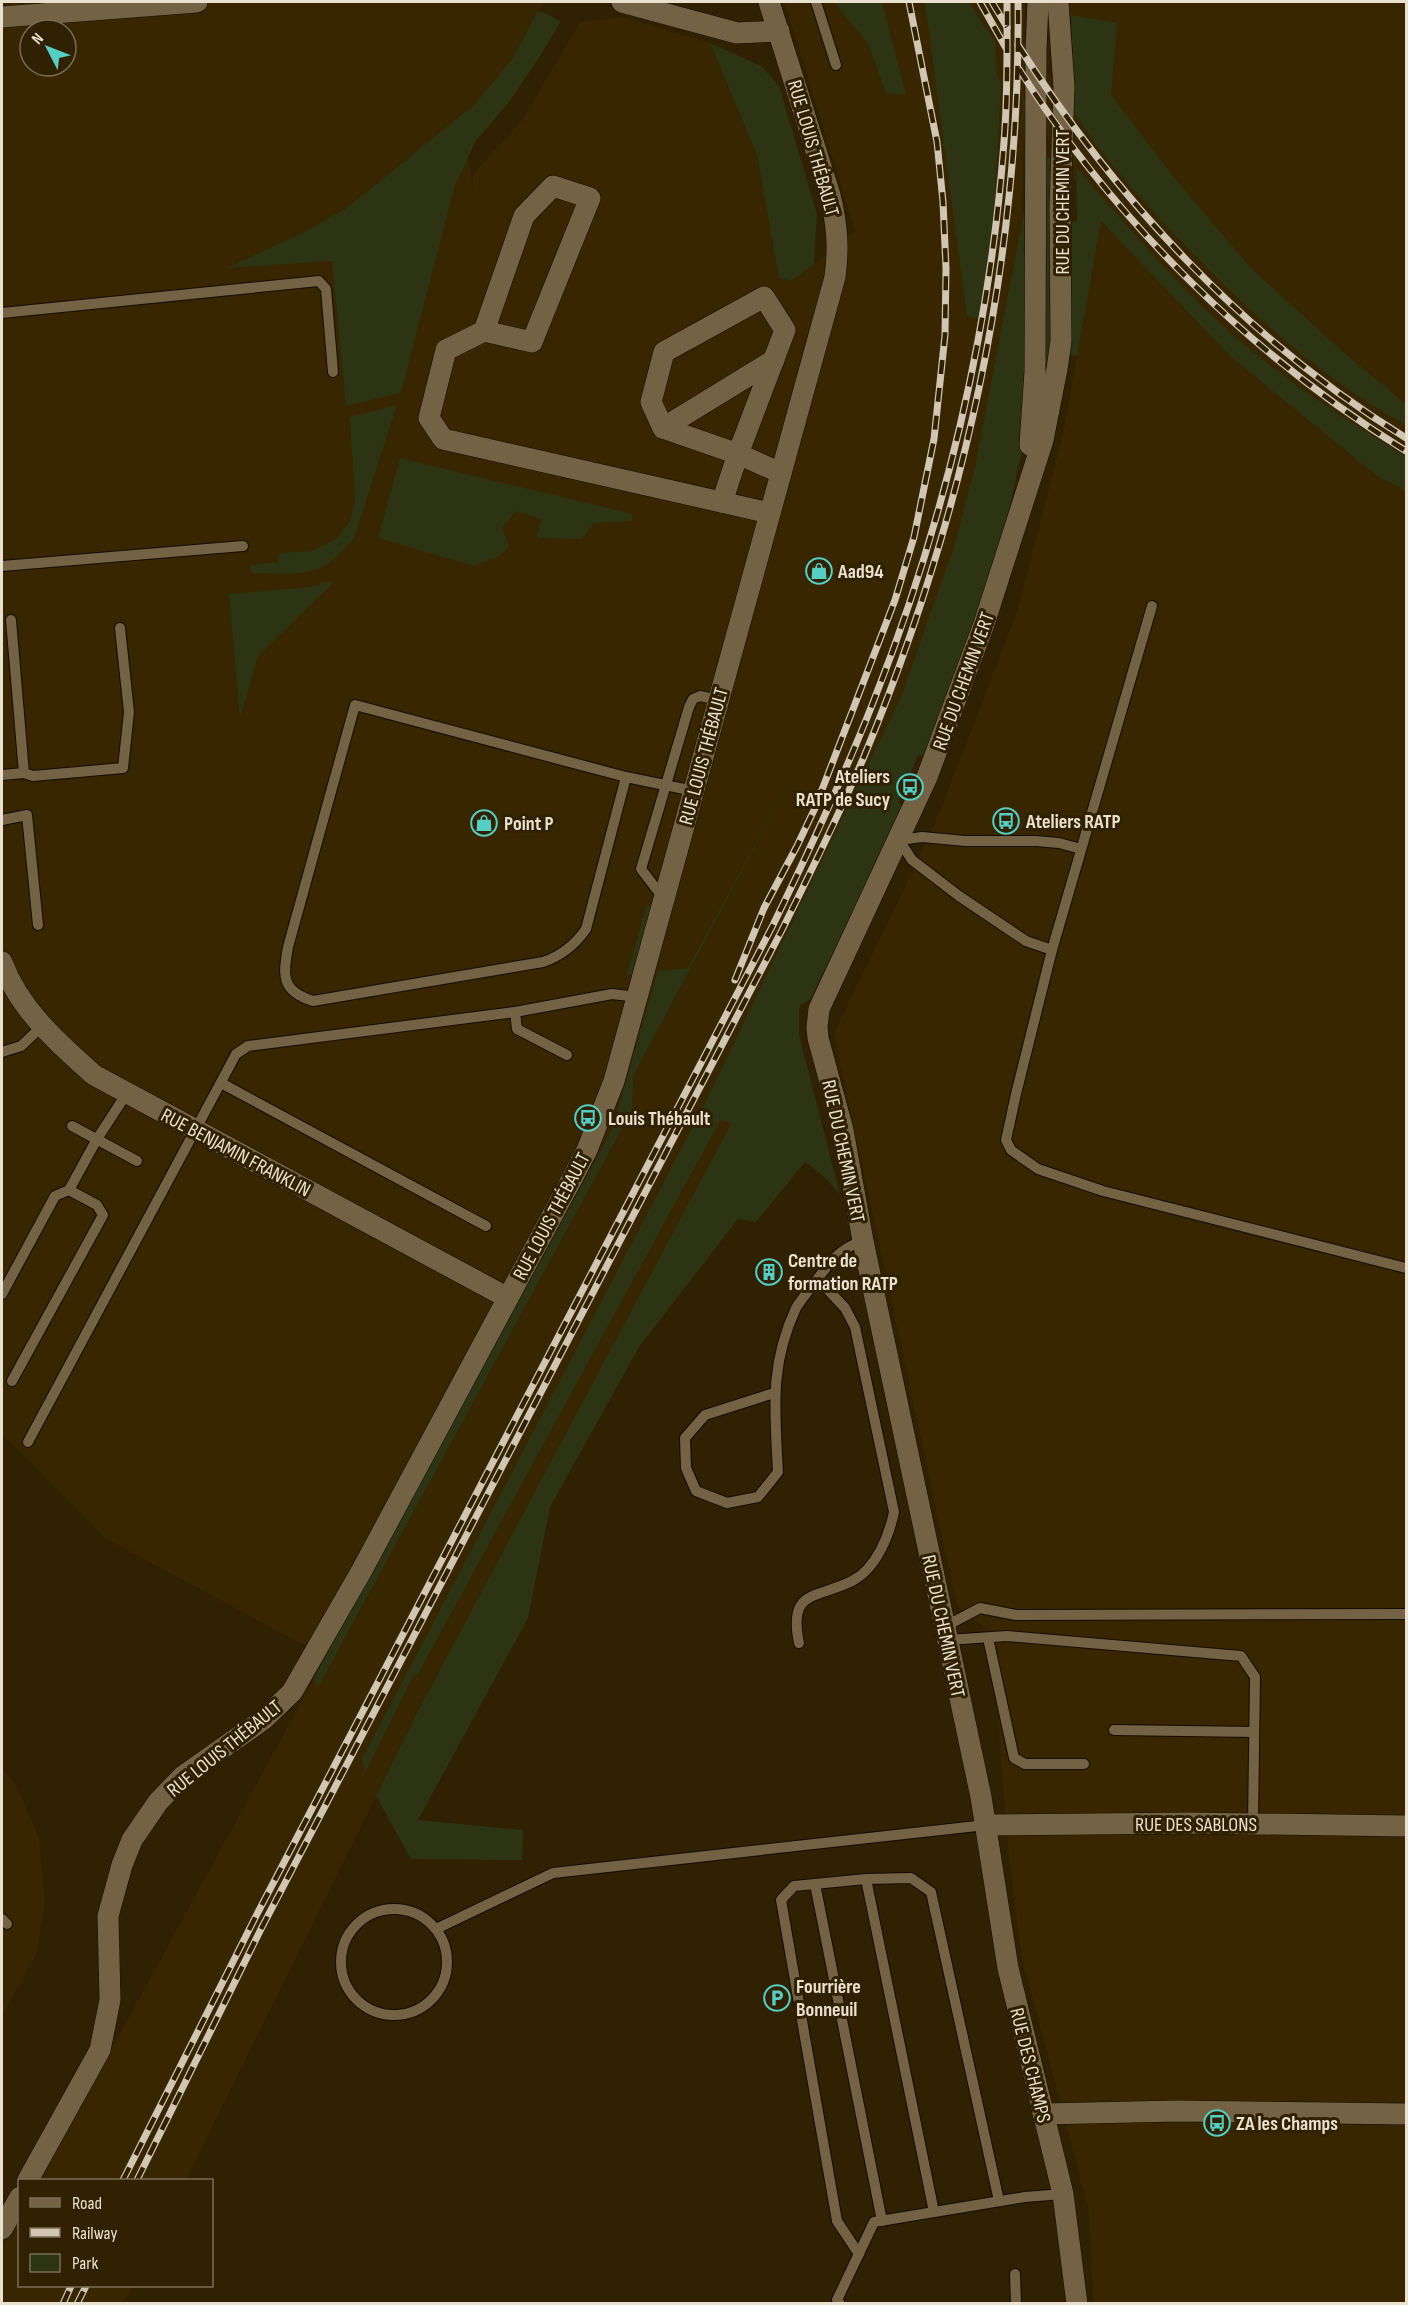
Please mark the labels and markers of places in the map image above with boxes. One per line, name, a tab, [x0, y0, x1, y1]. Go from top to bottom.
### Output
shop icon: Aad94	[804, 556, 834, 586]
place label: Aad94	[837, 560, 883, 584]
place label: Ateliers RATP de Sucy	[796, 765, 891, 812]
bus stop icon: Ateliers RATP de Sucy	[895, 772, 925, 802]
bus stop icon: Ateliers RATP	[991, 806, 1021, 836]
shop icon: Point P	[469, 808, 499, 838]
place label: Ateliers RATP	[1025, 810, 1120, 834]
place label: Point P	[504, 812, 554, 836]
bus stop icon: Louis Thébault	[573, 1103, 603, 1133]
place label: Louis Thébault	[608, 1107, 711, 1131]
place label: Centre de formation RATP	[788, 1249, 898, 1296]
building icon: Centre de formation RATP	[754, 1257, 784, 1287]
place label: Fourrière Bonneuil	[796, 1975, 861, 2022]
parking icon: Fourrière Bonneuil	[762, 1983, 792, 2013]
bus stop icon: ZA les Champs	[1202, 2108, 1232, 2138]
place label: ZA les Champs	[1236, 2112, 1338, 2136]

